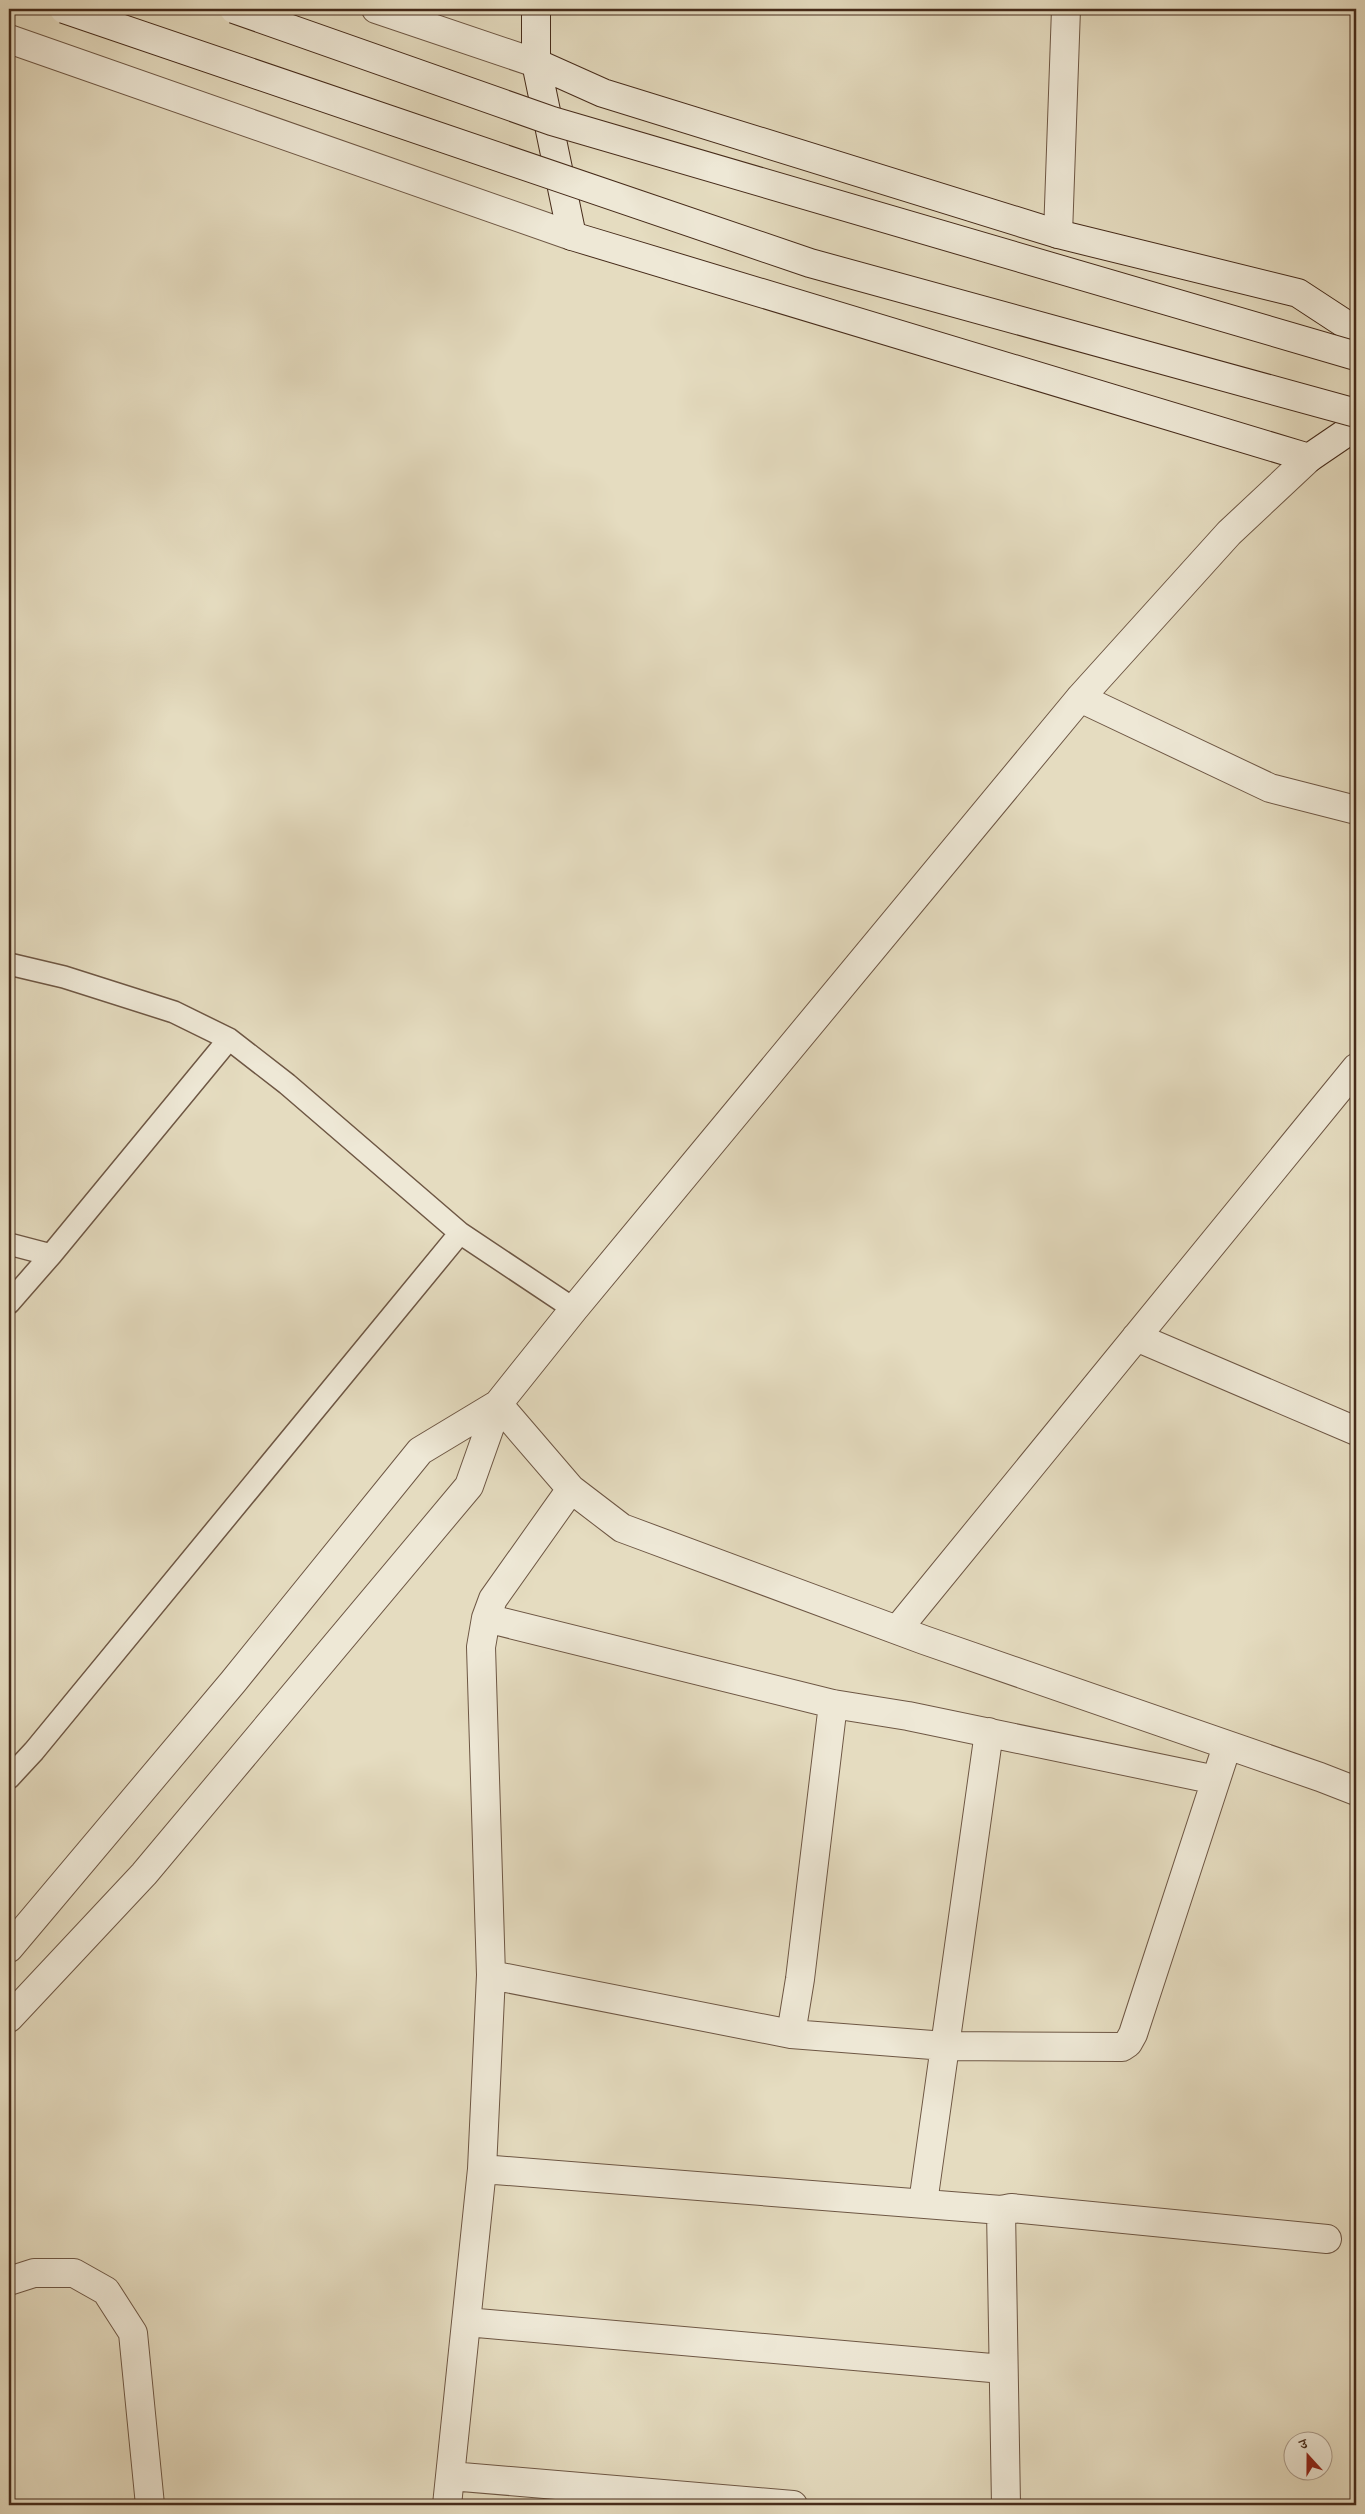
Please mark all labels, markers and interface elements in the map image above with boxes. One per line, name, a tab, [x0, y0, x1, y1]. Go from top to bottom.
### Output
north arrow	[1282, 2432, 1332, 2482]
text: उ	[1296, 2435, 1311, 2455]

